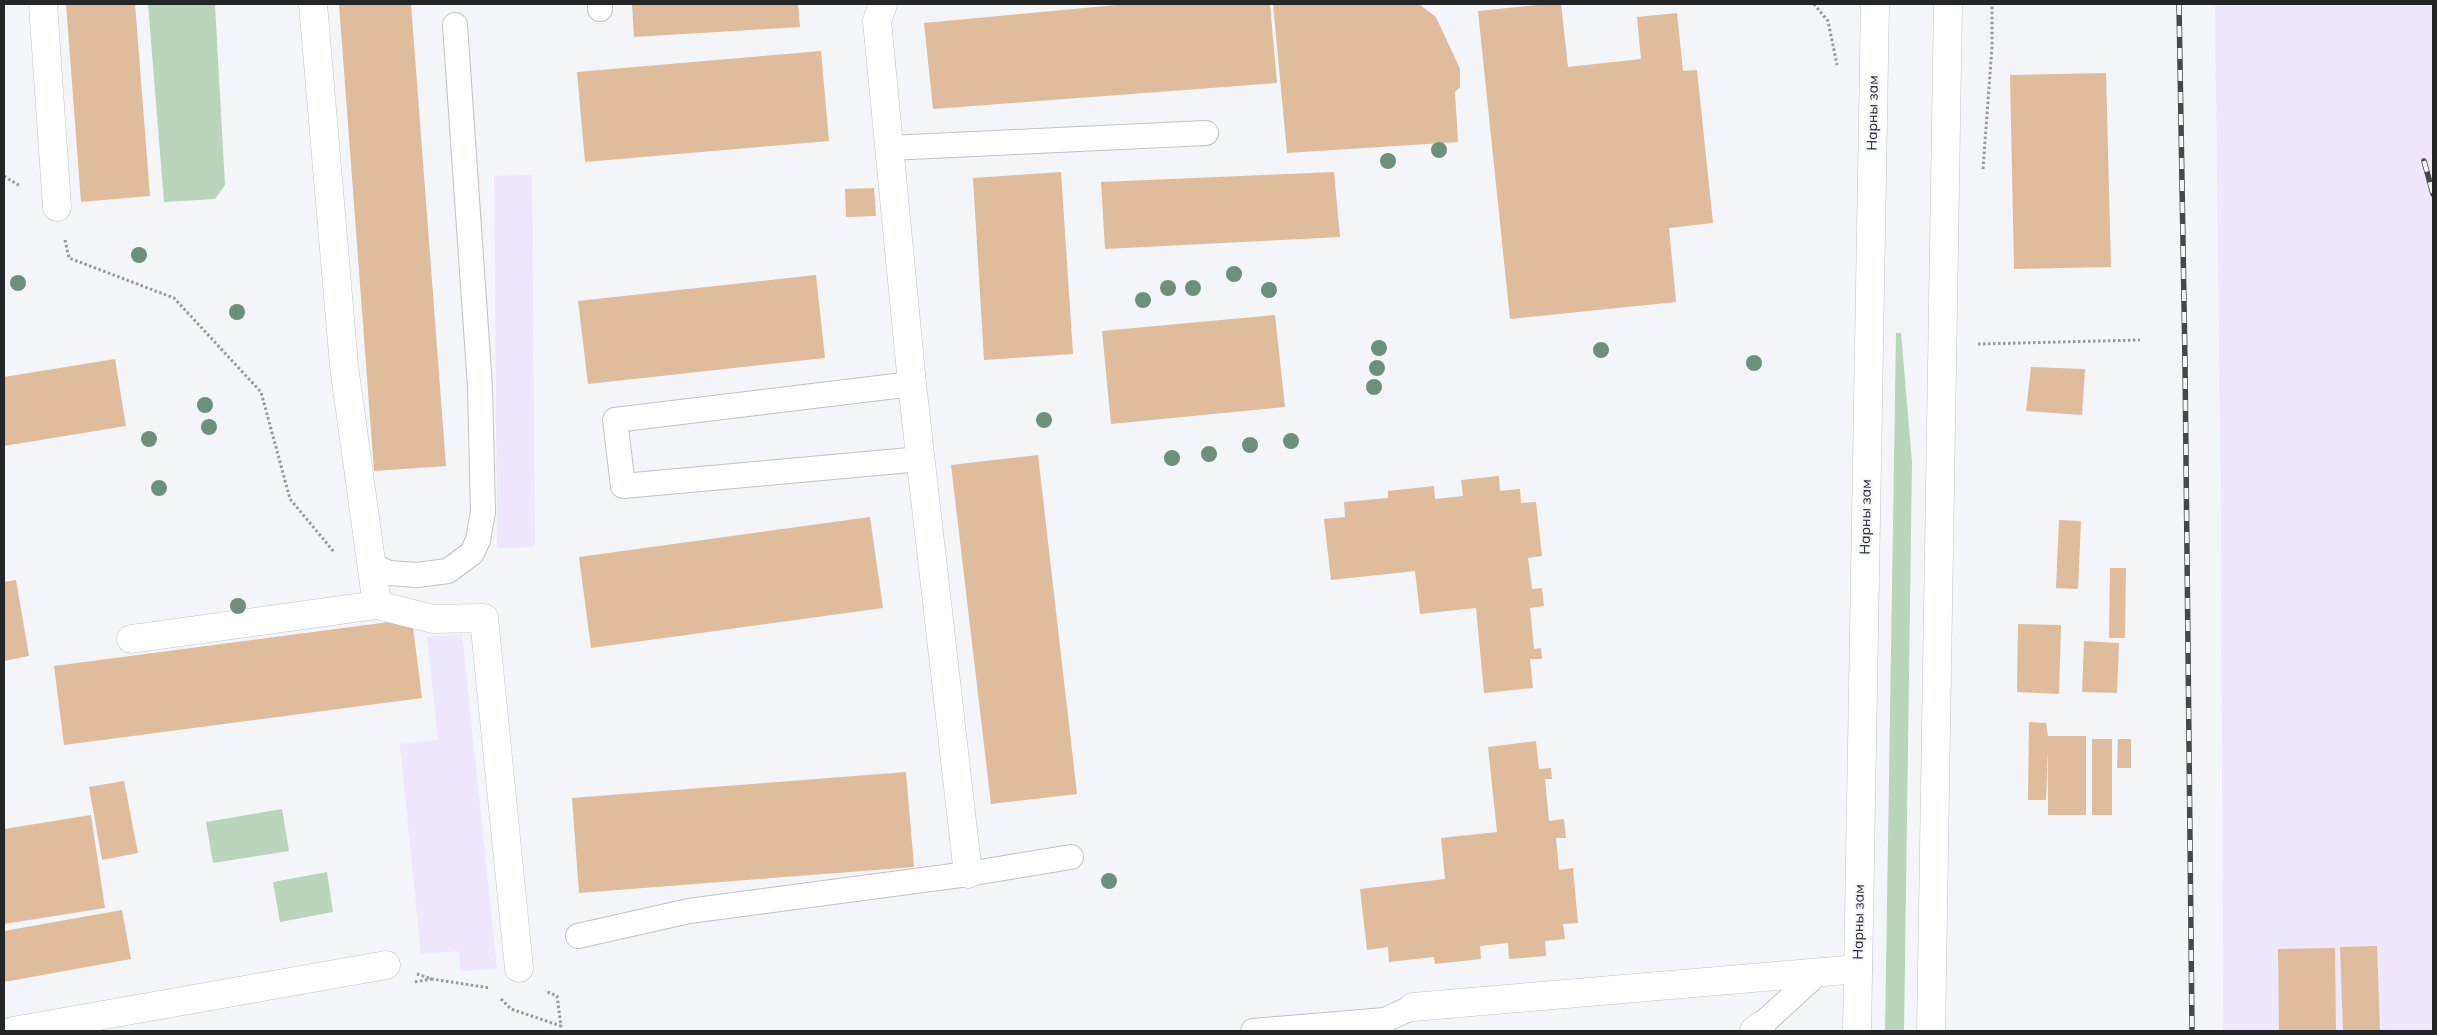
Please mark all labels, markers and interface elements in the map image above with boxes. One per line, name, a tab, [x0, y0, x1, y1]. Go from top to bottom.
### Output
street label: Нарны зам	[1864, 75, 1882, 151]
street label: Нарны зам	[1857, 479, 1875, 555]
street label: Нарны зам	[1850, 884, 1868, 960]

